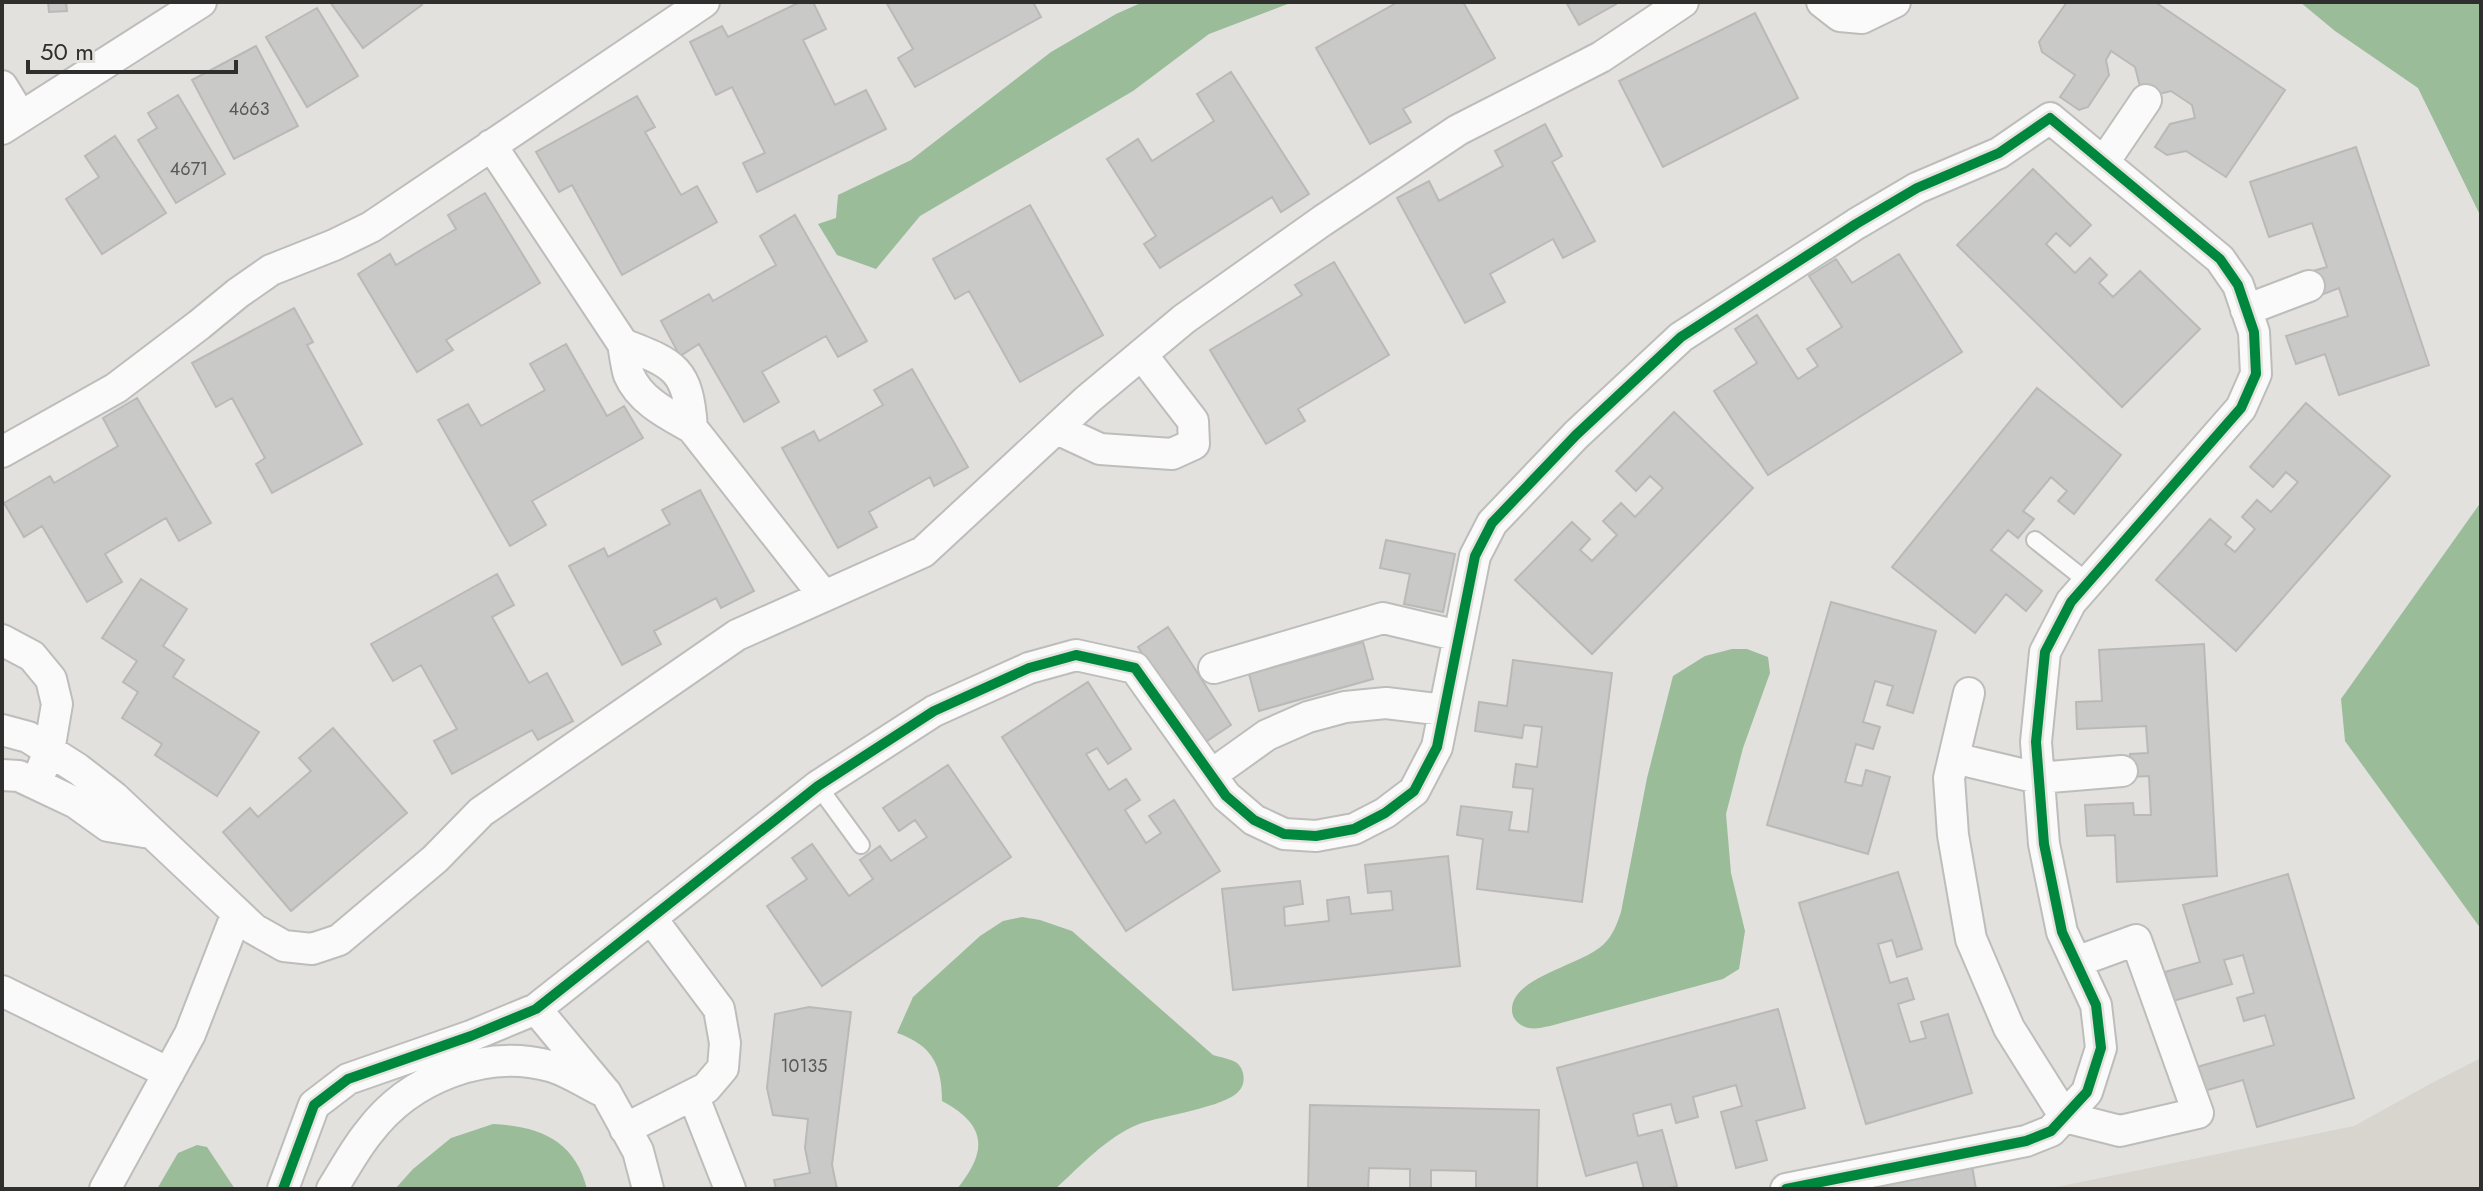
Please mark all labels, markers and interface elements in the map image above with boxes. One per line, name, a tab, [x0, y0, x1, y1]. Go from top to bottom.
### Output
scale bar	[28, 24, 236, 74]
text: 50 m	[40, 34, 94, 69]
house number: 4663	[228, 96, 270, 122]
house number: 4671	[170, 156, 208, 182]
house number: 10135	[781, 1053, 827, 1079]

